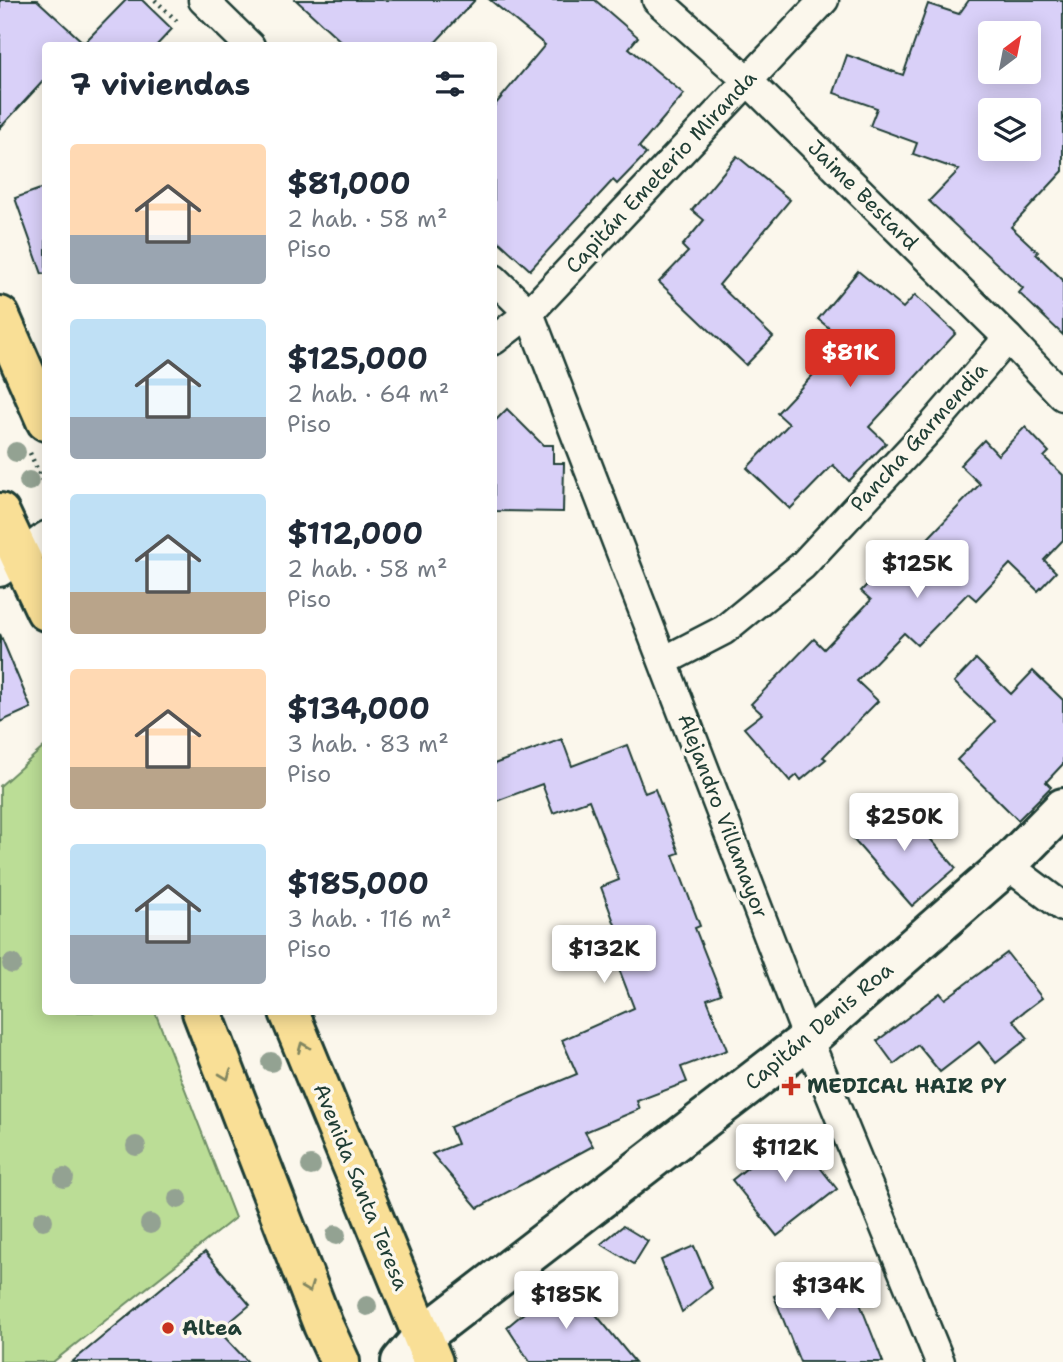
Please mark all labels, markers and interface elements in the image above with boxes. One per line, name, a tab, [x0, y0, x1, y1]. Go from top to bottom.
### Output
north arrow	[978, 21, 1041, 84]
map controls	[978, 21, 1041, 161]
text: 7 viviendas	[70, 64, 250, 105]
street label: Capitán Emeterio Miranda	[559, 64, 763, 280]
icon: filters	[431, 65, 469, 103]
button: layers	[978, 98, 1041, 161]
street label: Jaime Bestard	[802, 134, 924, 256]
text: $81,000	[287, 163, 411, 204]
icon: home	[126, 172, 210, 256]
text: 2 hab. · 58 m²	[287, 204, 448, 234]
text: Piso	[287, 234, 331, 264]
pin: $81K	[809, 330, 891, 389]
text: $81K	[821, 337, 879, 367]
text: $125,000	[287, 338, 428, 379]
icon: home	[126, 347, 210, 431]
street label: Pancha Garmendia	[844, 356, 994, 518]
text: 2 hab. · 64 m²	[287, 379, 449, 409]
text: Piso	[287, 409, 331, 439]
text: $112,000	[287, 513, 423, 554]
icon: home	[126, 522, 210, 606]
pin: $125K	[868, 540, 966, 600]
text: $125K	[882, 548, 952, 578]
text: 2 hab. · 58 m²	[287, 554, 448, 584]
text: Piso	[287, 584, 331, 614]
text: $134,000	[287, 688, 430, 729]
icon: home	[126, 697, 210, 781]
street label: Alejandro Villamayor	[671, 710, 775, 922]
text: 3 hab. · 83 m²	[287, 729, 449, 759]
text: Piso	[287, 759, 331, 789]
pin: $250K	[855, 794, 953, 853]
text: $250K	[865, 801, 943, 831]
text: $185,000	[287, 863, 429, 904]
icon: home	[126, 872, 210, 956]
text: 3 hab. · 116 m²	[287, 904, 452, 934]
pin: $132K	[555, 926, 653, 985]
text: $132K	[568, 933, 640, 963]
text: Piso	[287, 934, 331, 964]
street label: Capitán Denis Roa	[739, 956, 899, 1096]
one-way arrow	[298, 1042, 312, 1054]
one-way arrow	[218, 1069, 232, 1081]
place label: MEDICAL HAIR PY	[807, 1072, 1007, 1100]
marker: MEDICAL HAIR PY	[781, 1076, 801, 1096]
street label: Avenida Santa Teresa	[307, 1079, 415, 1295]
pin: $112K	[736, 1124, 834, 1184]
text: $112K	[752, 1132, 818, 1162]
pin: $134K	[779, 1262, 877, 1322]
text: $134K	[792, 1270, 864, 1300]
pin: $185K	[517, 1272, 615, 1331]
text: $185K	[530, 1279, 602, 1309]
one-way arrow	[300, 1281, 314, 1293]
place label: Altea	[182, 1314, 243, 1342]
marker: Altea	[160, 1320, 176, 1336]

